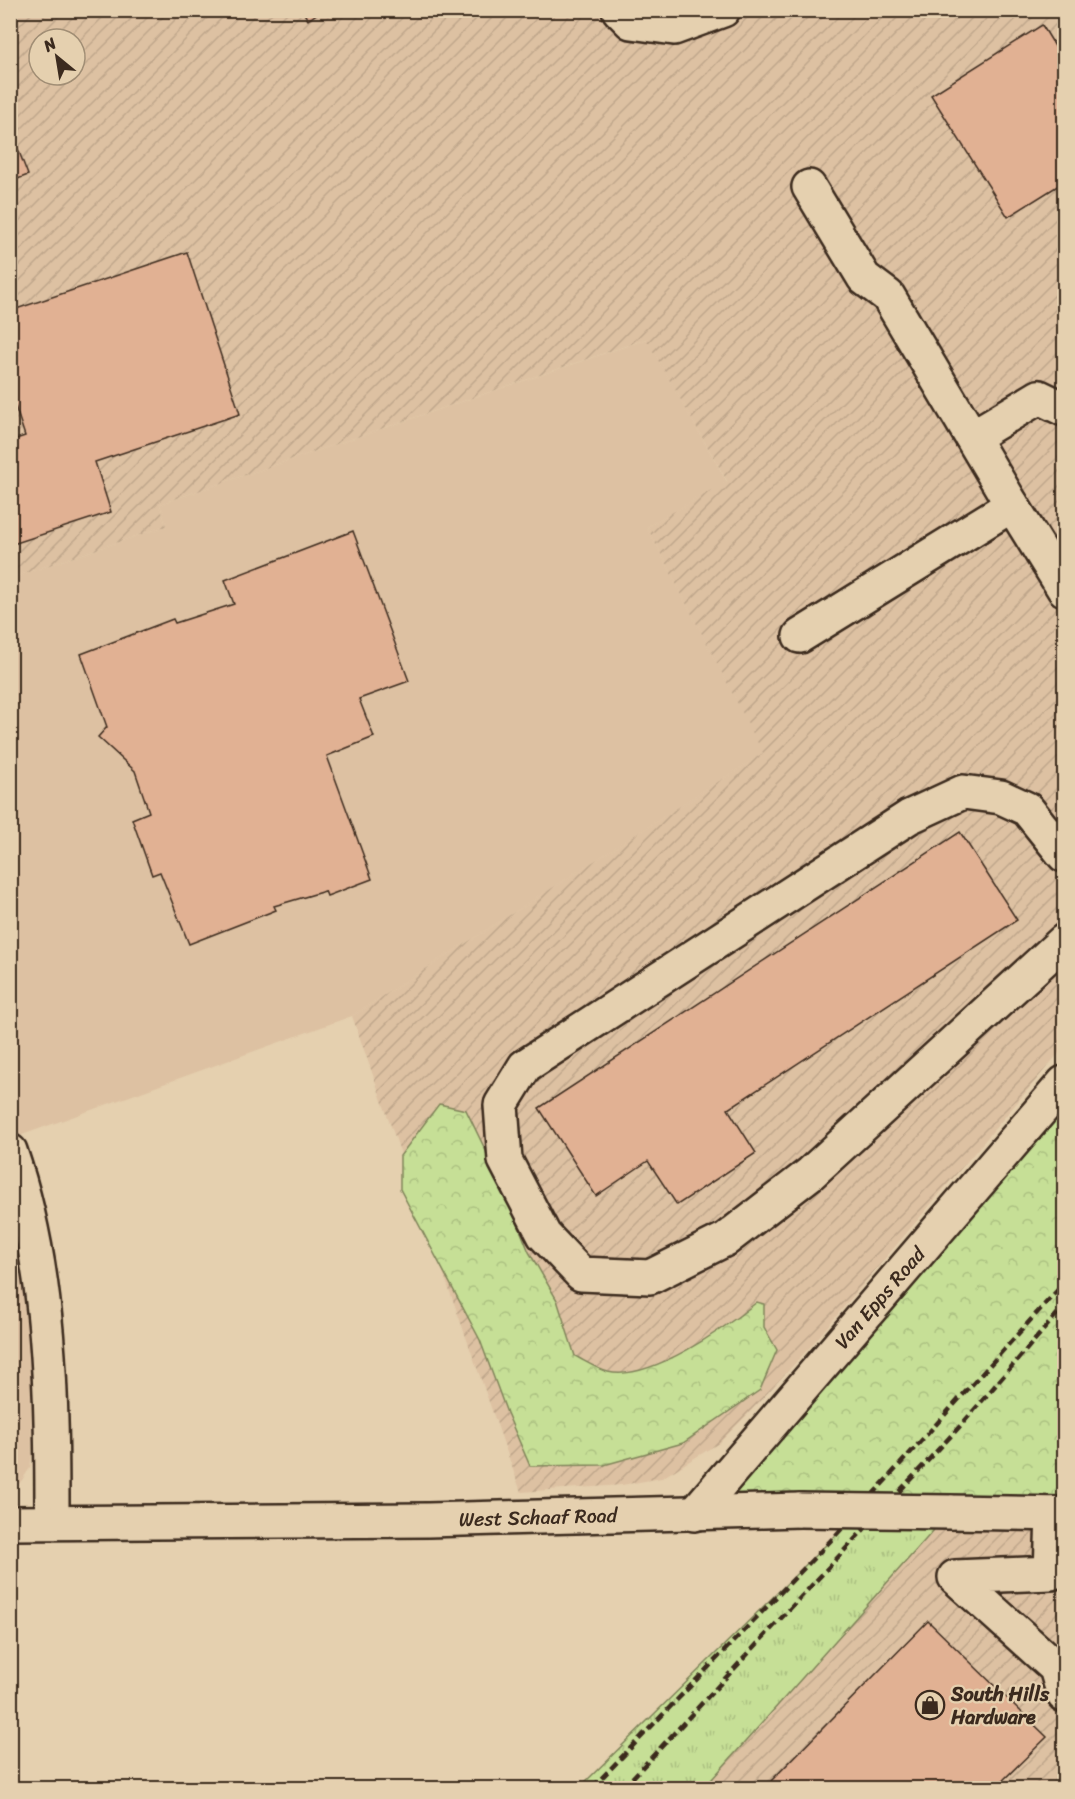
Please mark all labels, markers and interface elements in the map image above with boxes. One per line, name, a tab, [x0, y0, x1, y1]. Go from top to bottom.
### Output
north arrow	[27, 27, 87, 87]
text: N	[37, 29, 63, 60]
street label: Van Epps Road	[826, 1238, 935, 1357]
street label: West Schaaf Road	[458, 1498, 619, 1537]
place label: South Hills Hardware	[950, 1677, 1050, 1735]
shop icon: South Hills Hardware	[914, 1689, 946, 1721]

